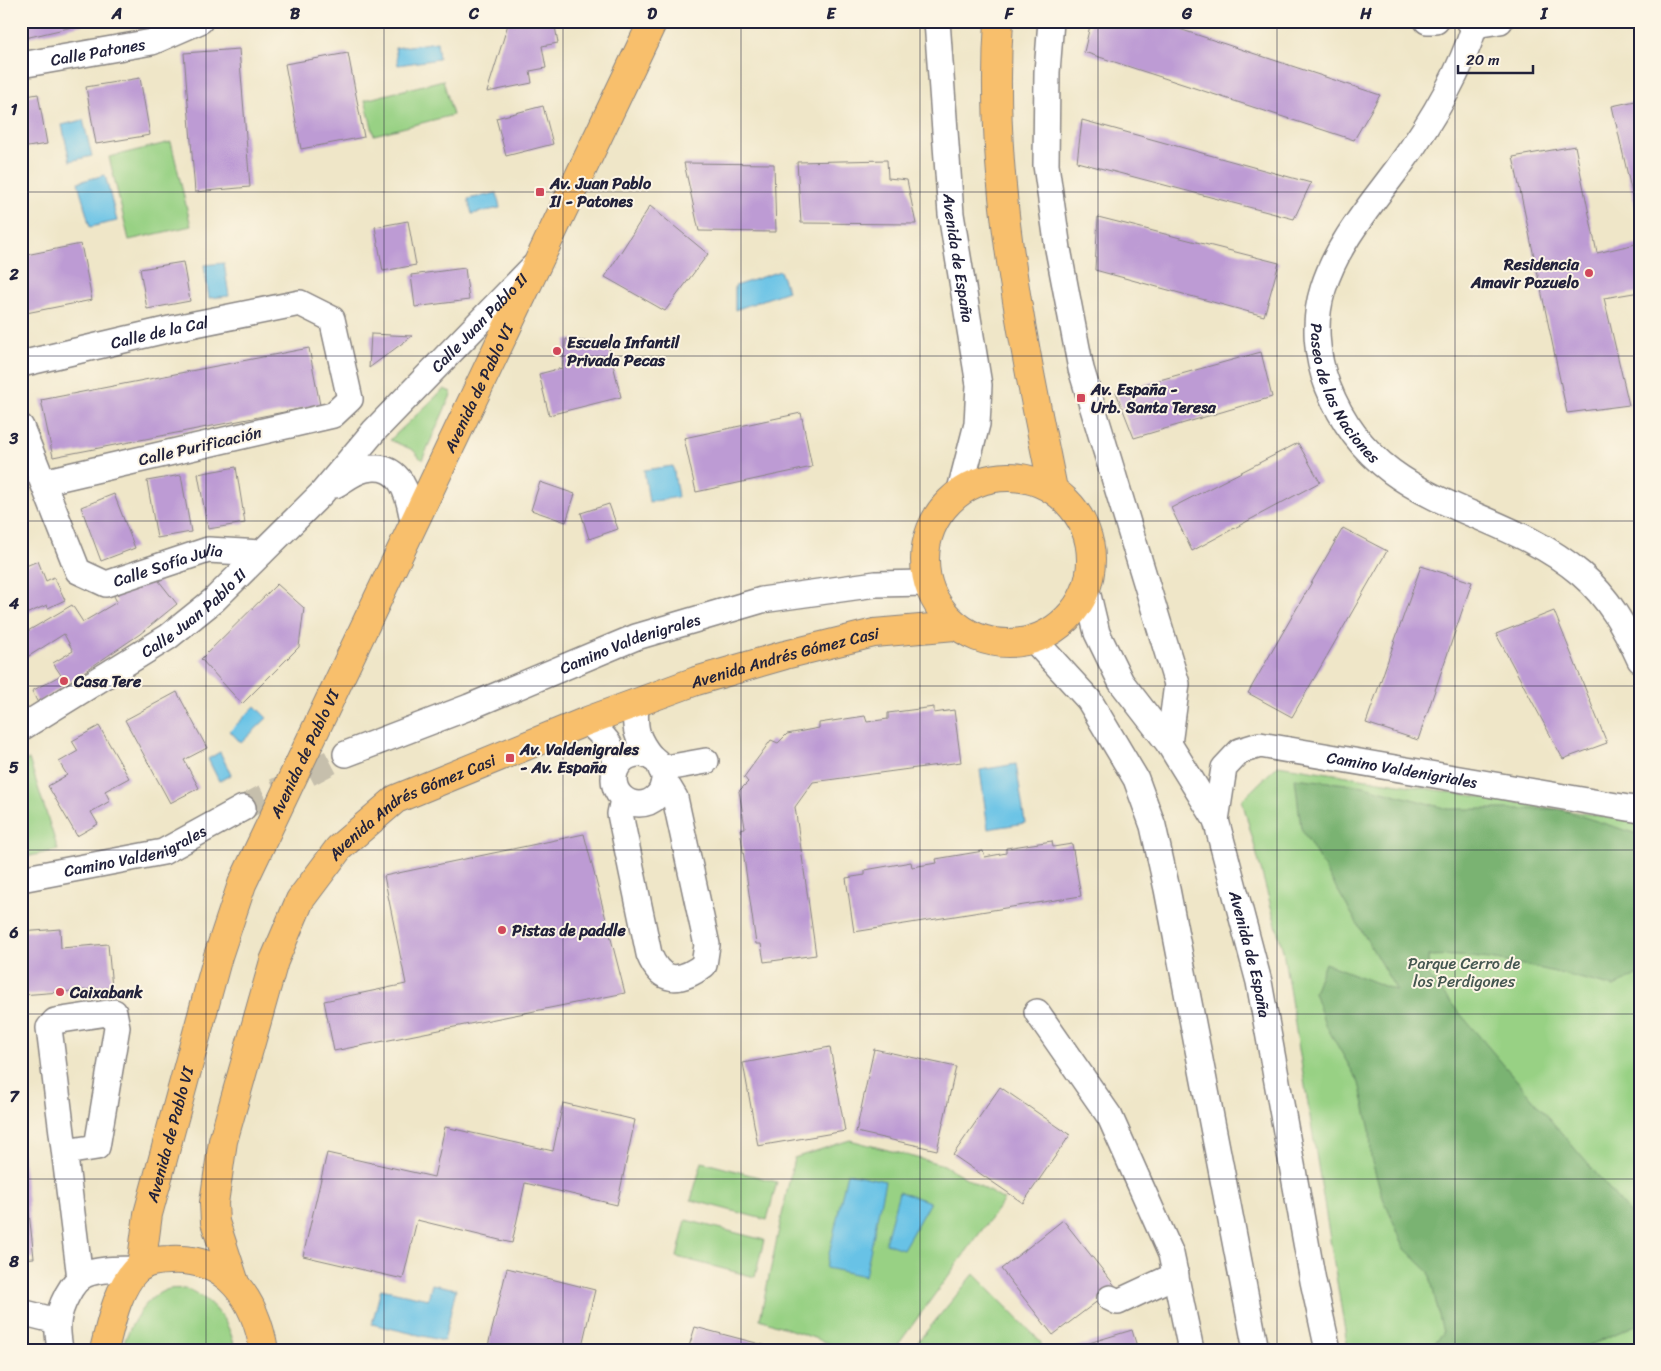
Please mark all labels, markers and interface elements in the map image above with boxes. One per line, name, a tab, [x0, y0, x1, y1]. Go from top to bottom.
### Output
text: A	[111, 0, 122, 28]
text: B	[290, 0, 301, 28]
text: C	[468, 0, 480, 28]
text: D	[647, 0, 657, 28]
text: E	[827, 0, 837, 28]
text: F	[1004, 0, 1015, 28]
text: G	[1181, 0, 1193, 28]
text: H	[1359, 0, 1372, 28]
text: I	[1540, 0, 1549, 28]
street label: Calle Patones	[48, 29, 148, 74]
scale bar	[1458, 42, 1534, 74]
text: 20 m	[1466, 47, 1500, 73]
text: 1	[11, 95, 18, 124]
place label: Av. Juan Pablo II - Patones	[549, 169, 652, 216]
marker: Av. Juan Pablo II - Patones	[534, 186, 546, 198]
street label: Avenida de España	[935, 191, 983, 324]
place label: Residencia Amavir Pozuelo	[1470, 250, 1580, 297]
text: 2	[8, 260, 19, 289]
street label: Calle Juan Pablo II	[423, 265, 535, 379]
marker: Residencia Amavir Pozuelo	[1583, 267, 1595, 279]
street label: Calle de la Cal	[108, 307, 211, 357]
street label: Avenida de Pablo VI	[435, 317, 522, 458]
street label: Paseo de las Naciones	[1302, 323, 1388, 471]
place label: Escuela Infantil Privada Pecas	[567, 328, 681, 375]
marker: Escuela Infantil Privada Pecas	[551, 345, 563, 357]
place label: Av. España - Urb. Santa Teresa	[1090, 375, 1217, 422]
marker: Av. España - Urb. Santa Teresa	[1075, 392, 1087, 404]
street label: Calle Purificación	[136, 418, 265, 474]
text: 3	[9, 424, 19, 453]
street label: Calle Sofía Julia	[109, 535, 224, 595]
street label: Calle Juan Pablo II	[135, 561, 254, 665]
text: 4	[8, 589, 19, 618]
street label: Camino Valdenigrales	[555, 604, 704, 682]
street label: Avenida Andrés Gómez Casi	[686, 618, 881, 697]
place label: Casa Tere	[73, 667, 142, 696]
marker: Casa Tere	[58, 675, 70, 687]
street label: Avenida de Pablo VI	[261, 683, 348, 824]
place label: Av. Valdenigrales - Av. España	[519, 735, 640, 782]
street label: Camino Valdenigriales	[1325, 742, 1480, 796]
street label: Avenida Andrés Gómez Casi	[319, 745, 501, 867]
marker: Av. Valdenigrales - Av. España	[504, 752, 516, 764]
text: 5	[9, 753, 19, 782]
street label: Camino Valdenigrales	[61, 816, 212, 885]
street label: Avenida de España	[1221, 886, 1280, 1020]
place label: Pistas de paddle	[512, 916, 626, 945]
text: 6	[8, 918, 19, 947]
marker: Pistas de paddle	[496, 924, 508, 936]
park label: Parque Cerro de los Perdigones	[1408, 949, 1520, 996]
place label: Caixabank	[69, 978, 143, 1007]
marker: Caixabank	[54, 986, 66, 998]
street label: Avenida de Pablo VI	[137, 1062, 202, 1206]
text: 7	[9, 1082, 20, 1111]
text: 8	[8, 1247, 19, 1276]

